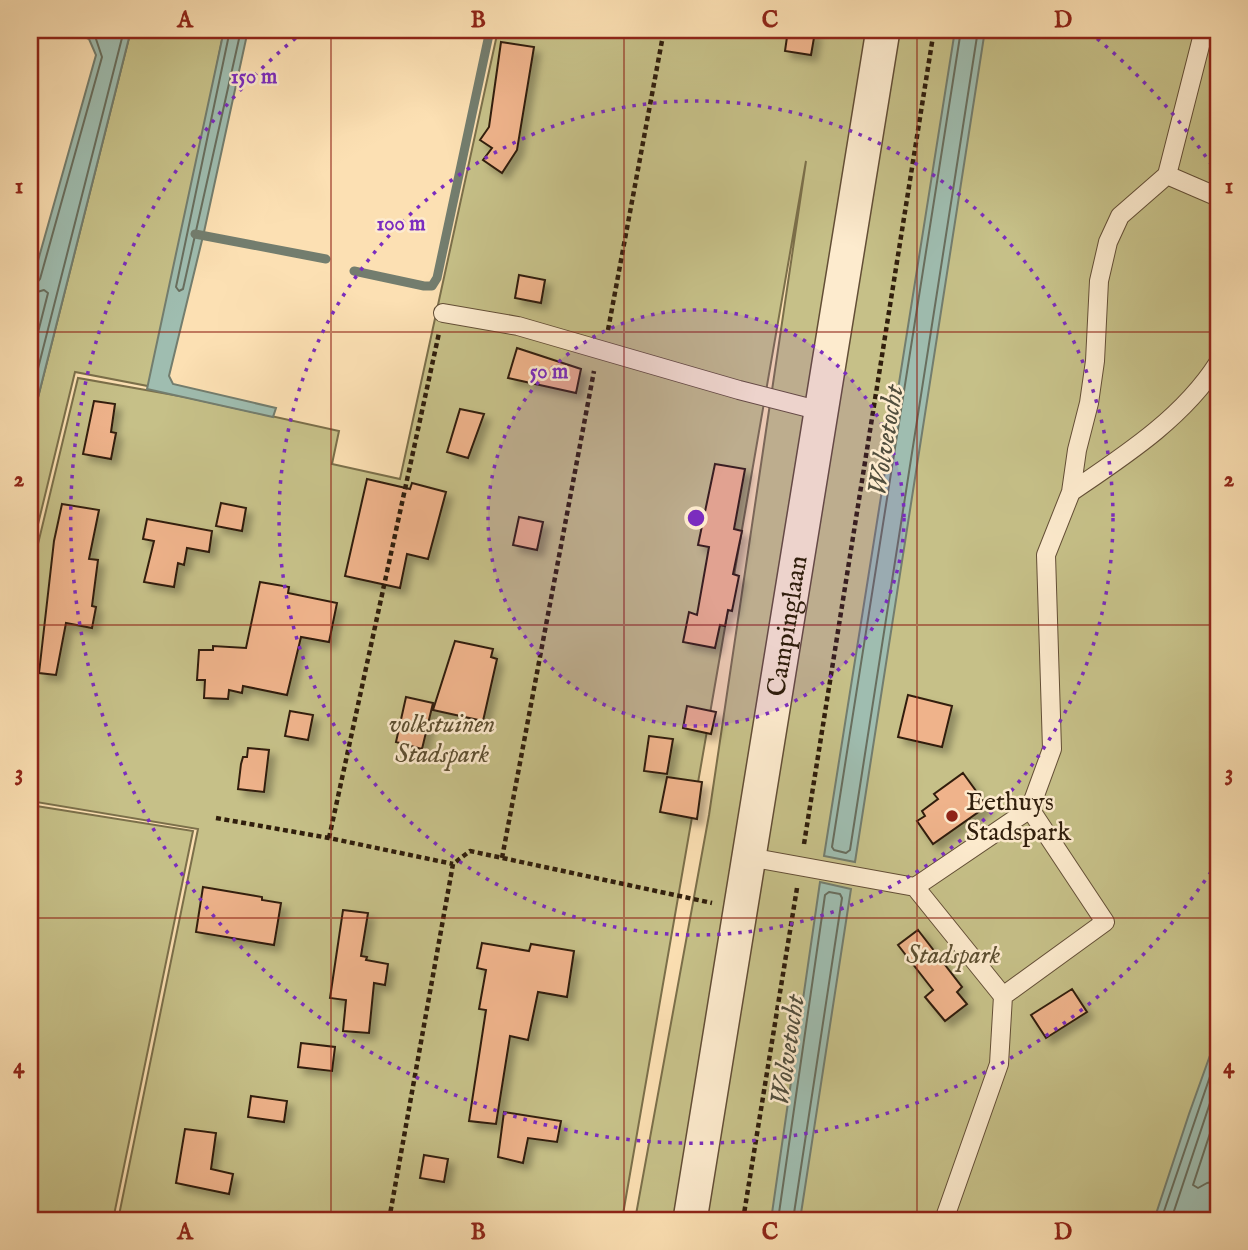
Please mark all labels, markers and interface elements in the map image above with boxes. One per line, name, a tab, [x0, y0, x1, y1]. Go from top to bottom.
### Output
text: A	[176, 6, 194, 35]
text: B	[470, 6, 486, 35]
text: C	[762, 6, 779, 35]
text: D	[1054, 6, 1072, 35]
text: 150 m	[231, 64, 278, 91]
text: 1	[15, 172, 23, 201]
text: 1	[1225, 172, 1233, 201]
text: 100 m	[376, 211, 426, 238]
text: 50 m	[530, 359, 569, 386]
water label: Wolvetocht	[860, 382, 913, 498]
text: 2	[14, 465, 25, 494]
text: 2	[1224, 465, 1235, 494]
centre of rings	[684, 506, 708, 530]
street label: Campinglaan	[760, 553, 816, 699]
park label: volkstuinen Stadspark	[389, 708, 495, 771]
text: 3	[15, 759, 23, 788]
text: 3	[1225, 759, 1233, 788]
place label: Eethuys Stadspark	[966, 786, 1072, 849]
marker: Eethuys Stadspark	[944, 808, 960, 824]
park label: Stadspark	[906, 939, 1001, 972]
water label: Wolvetocht	[763, 992, 814, 1108]
text: 4	[13, 1052, 25, 1081]
text: 4	[1223, 1052, 1235, 1081]
text: A	[176, 1218, 194, 1247]
text: B	[470, 1218, 486, 1247]
text: C	[762, 1218, 779, 1247]
text: D	[1054, 1218, 1072, 1247]

